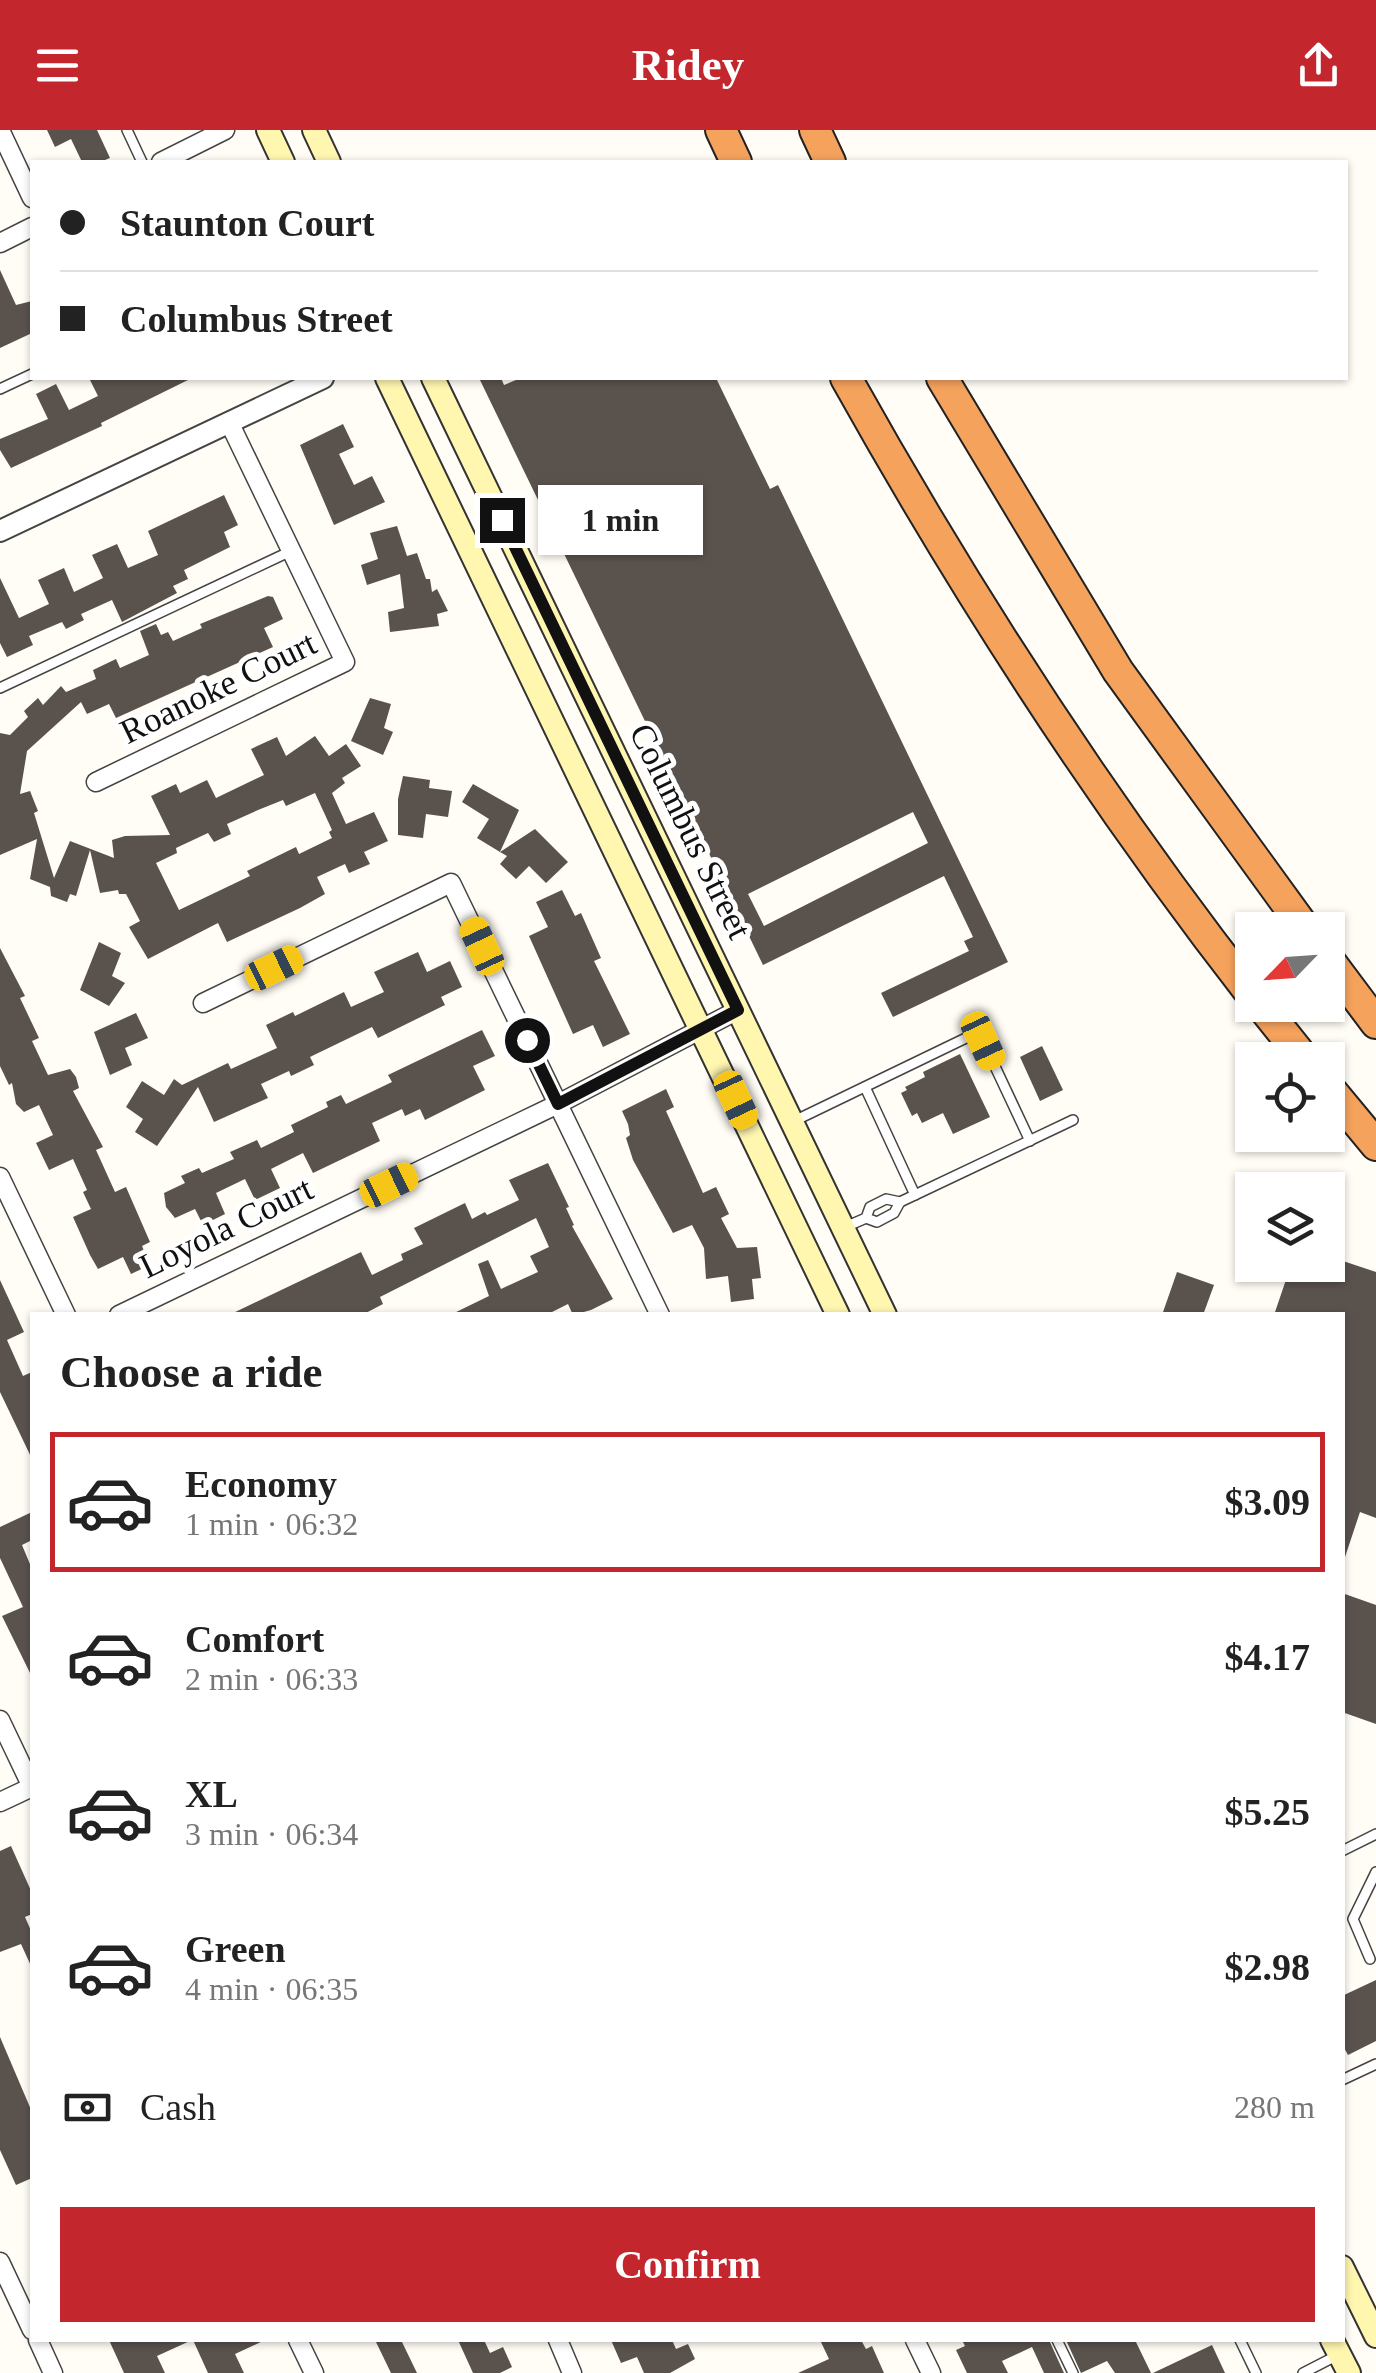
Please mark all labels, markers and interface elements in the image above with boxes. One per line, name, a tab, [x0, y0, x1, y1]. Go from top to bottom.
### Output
icon: menu	[30, 38, 85, 93]
icon: share	[1291, 38, 1346, 93]
text: Ridey	[632, 40, 744, 90]
text: Staunton Court	[120, 202, 374, 244]
text: Columbus Street	[120, 298, 393, 340]
callout: 1 min	[537, 485, 702, 555]
route end	[480, 498, 525, 543]
text: 1 min	[582, 502, 659, 538]
street label: Roanoke Court	[114, 623, 323, 752]
street label: Columbus Street	[622, 717, 760, 945]
car	[456, 912, 508, 980]
north arrow	[1235, 912, 1345, 1022]
map controls	[1235, 912, 1345, 1282]
car	[240, 941, 308, 995]
car	[957, 1007, 1009, 1075]
route start	[505, 1018, 550, 1063]
button: locate	[1235, 1042, 1345, 1152]
car	[710, 1066, 762, 1134]
car	[355, 1158, 423, 1212]
street label: Loyola Court	[133, 1169, 319, 1286]
button: layers	[1235, 1172, 1345, 1282]
text: Choose a ride	[60, 1347, 323, 1397]
icon: car	[65, 1457, 155, 1547]
text: Economy	[185, 1463, 337, 1505]
text: $3.09	[1225, 1481, 1310, 1523]
text: 1 min · 06:32	[185, 1506, 358, 1542]
icon: car	[65, 1612, 155, 1702]
text: Comfort	[185, 1618, 324, 1660]
text: $4.17	[1225, 1636, 1310, 1678]
text: 2 min · 06:33	[185, 1661, 358, 1697]
icon: car	[65, 1767, 155, 1857]
text: XL	[185, 1773, 238, 1815]
text: $5.25	[1225, 1791, 1310, 1833]
text: 3 min · 06:34	[185, 1816, 358, 1852]
icon: car	[65, 1922, 155, 2012]
text: Green	[185, 1928, 286, 1970]
text: $2.98	[1225, 1946, 1310, 1988]
text: 4 min · 06:35	[185, 1971, 358, 2007]
icon: cash	[60, 2080, 115, 2135]
text: Cash	[140, 2086, 216, 2128]
text: 280 m	[1234, 2089, 1315, 2125]
button: Confirm	[60, 2207, 1315, 2322]

